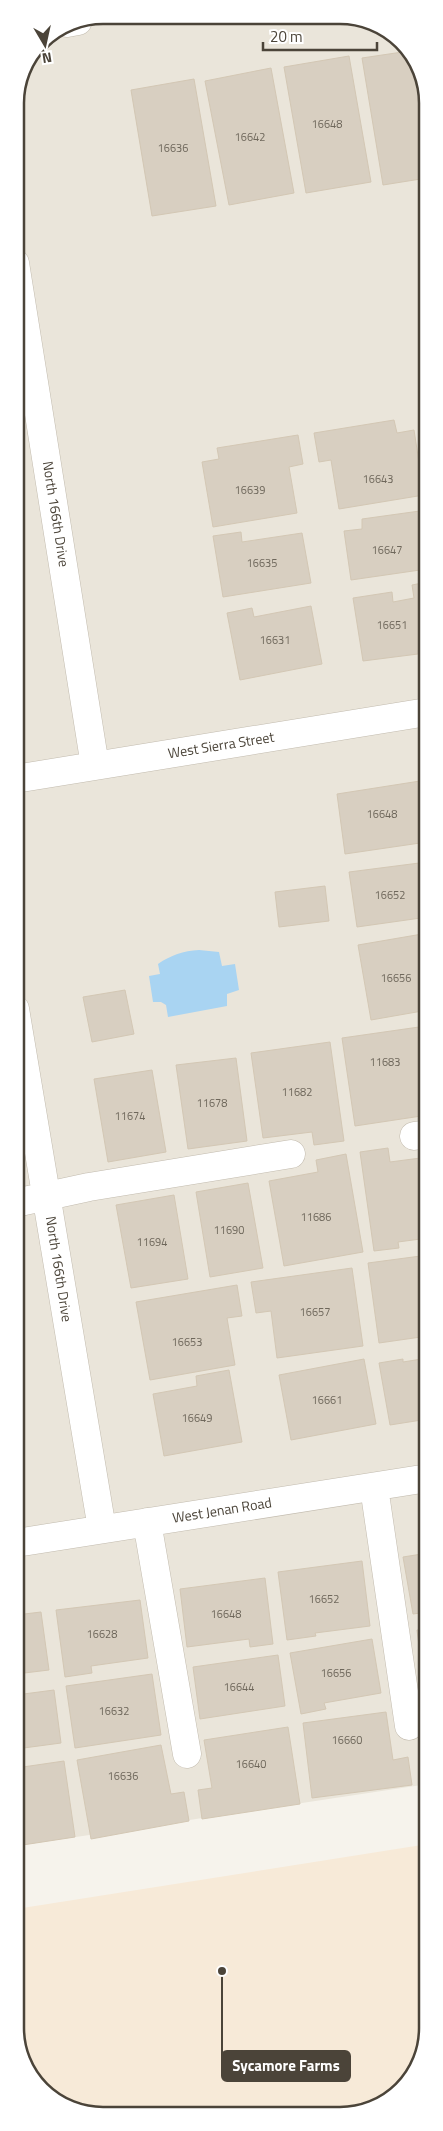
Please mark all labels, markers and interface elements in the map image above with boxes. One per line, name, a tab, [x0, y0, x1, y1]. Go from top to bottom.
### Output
north arrow	[20, 20, 70, 70]
scale bar	[263, 20, 377, 52]
text: 20 m	[270, 25, 303, 48]
text: N	[41, 47, 54, 69]
house number: 16648	[312, 116, 342, 132]
house number: 16642	[235, 129, 265, 145]
house number: 16636	[158, 140, 188, 156]
street label: North 166th Drive	[38, 460, 75, 568]
house number: 16643	[363, 471, 393, 487]
house number: 16639	[235, 482, 265, 498]
house number: 16647	[372, 542, 402, 558]
house number: 16635	[247, 555, 277, 571]
house number: 16651	[377, 617, 407, 633]
house number: 16631	[260, 632, 290, 648]
street label: West Sierra Street	[166, 726, 276, 763]
house number: 16648	[367, 806, 397, 822]
house number: 16652	[375, 887, 405, 903]
house number: 16656	[381, 970, 411, 986]
house number: 11683	[370, 1054, 400, 1070]
house number: 11682	[282, 1084, 312, 1100]
house number: 11678	[197, 1095, 227, 1111]
house number: 11674	[115, 1108, 145, 1124]
house number: 11686	[301, 1209, 331, 1225]
street label: North 166th Drive	[41, 1215, 78, 1323]
house number: 11690	[214, 1222, 244, 1238]
house number: 11694	[137, 1234, 167, 1250]
house number: 16657	[300, 1304, 330, 1320]
house number: 16653	[172, 1334, 202, 1350]
house number: 16661	[312, 1392, 342, 1408]
house number: 16649	[182, 1410, 212, 1426]
street label: West Jenan Road	[171, 1491, 273, 1528]
house number: 16652	[309, 1591, 339, 1607]
house number: 16648	[211, 1606, 241, 1622]
house number: 16628	[87, 1626, 117, 1642]
house number: 16656	[321, 1665, 351, 1681]
house number: 16644	[224, 1679, 254, 1695]
house number: 16632	[99, 1703, 129, 1719]
house number: 16660	[332, 1732, 362, 1748]
house number: 16640	[236, 1756, 266, 1772]
house number: 16636	[108, 1768, 138, 1784]
callout: Sycamore Farms	[222, 2051, 350, 2081]
text: Sycamore Farms	[232, 2054, 340, 2077]

